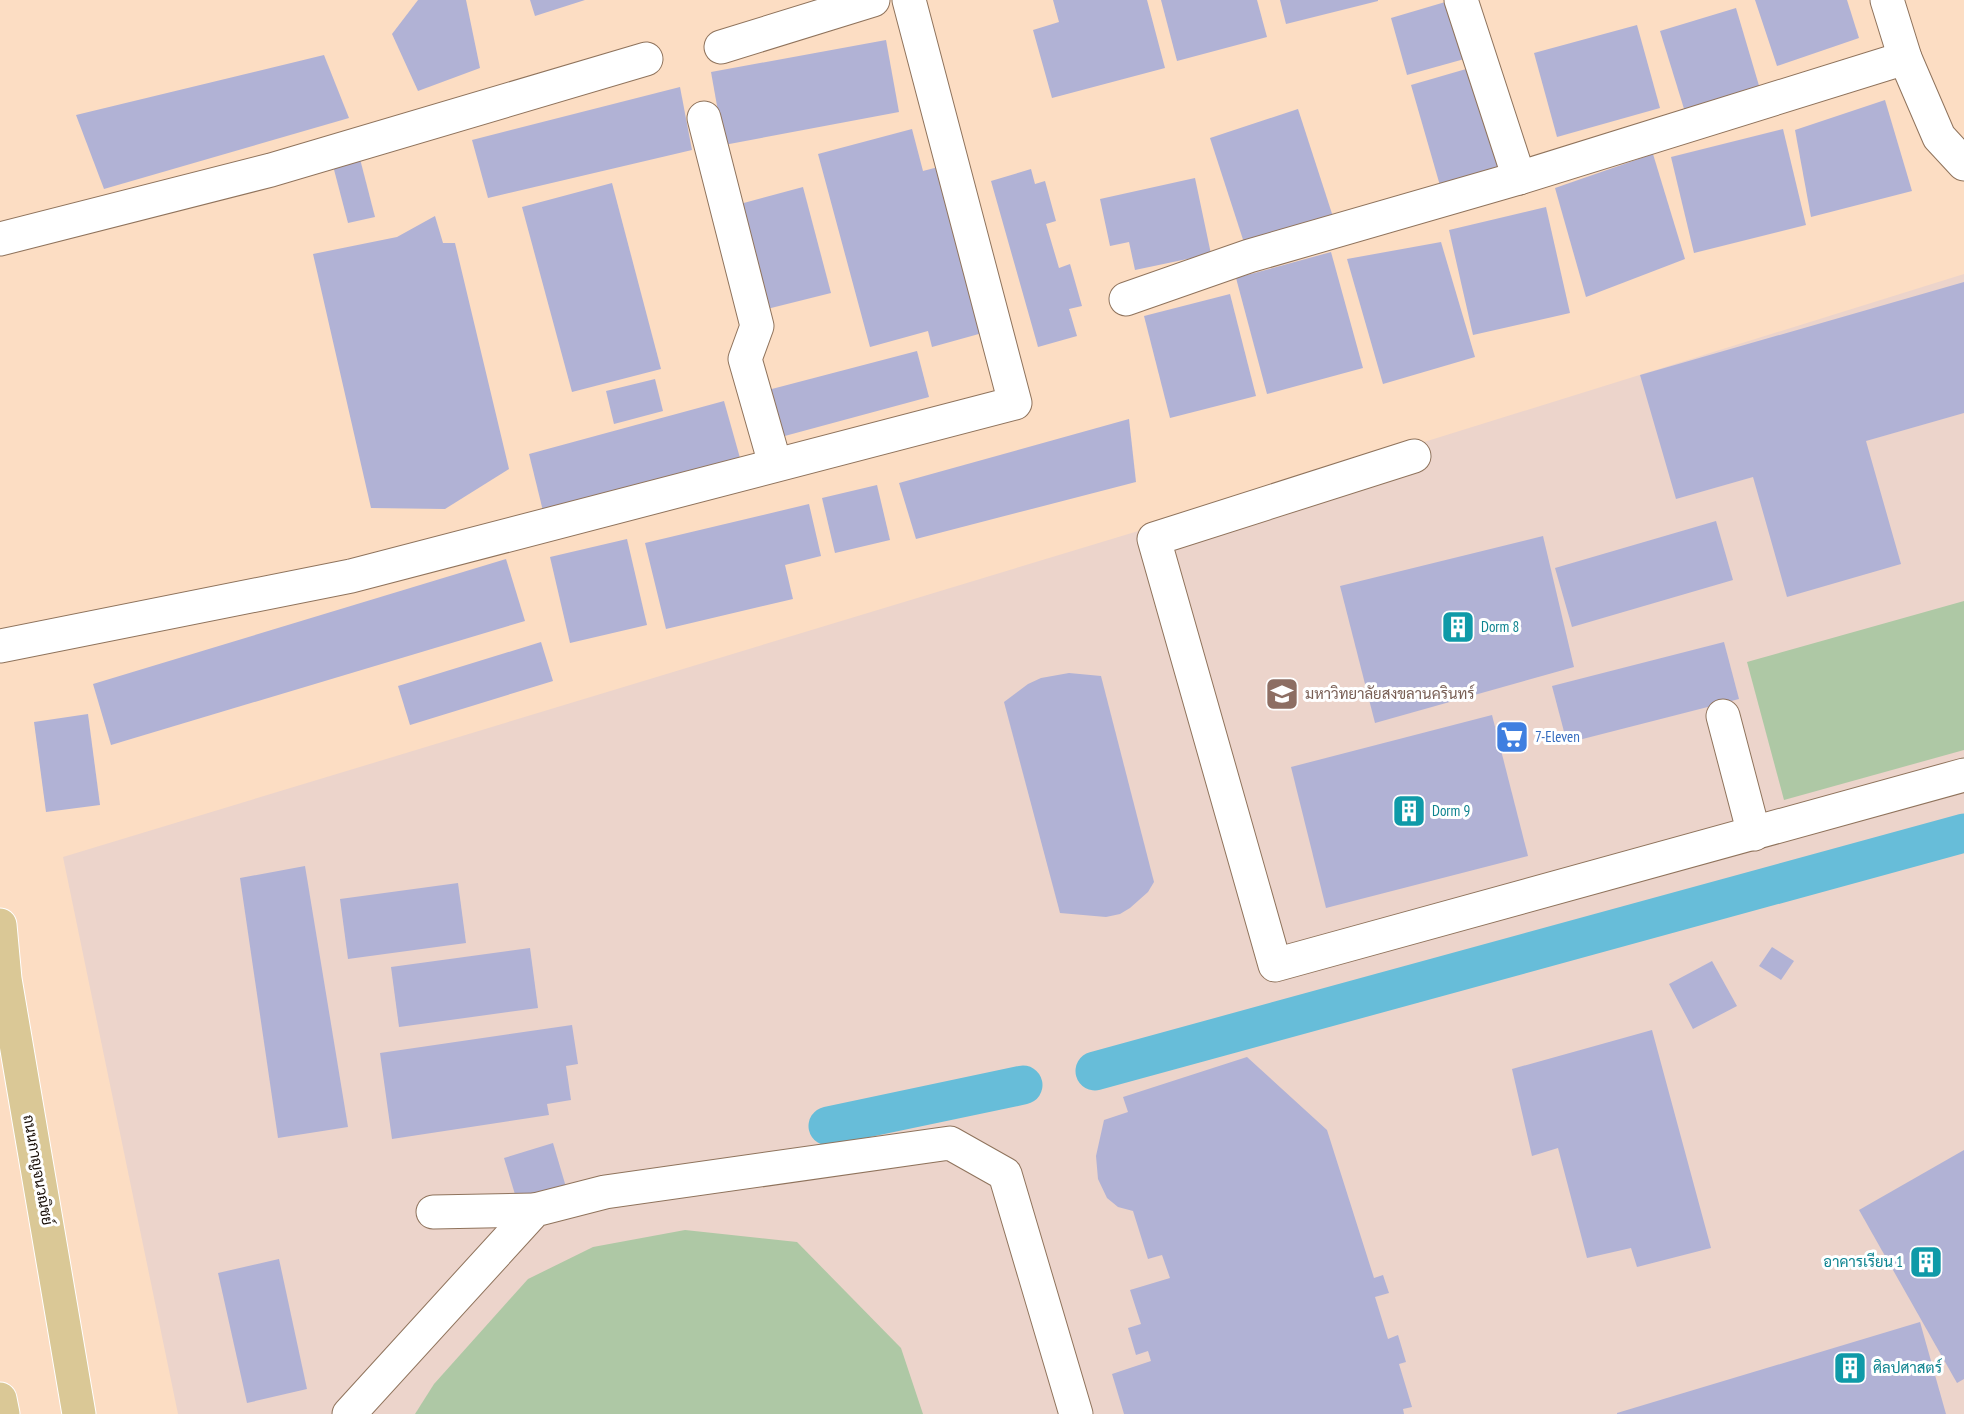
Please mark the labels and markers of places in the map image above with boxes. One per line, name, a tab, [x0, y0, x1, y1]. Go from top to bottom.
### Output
building icon: Dorm 8	[1440, 609, 1476, 645]
place label: Dorm 8	[1481, 617, 1519, 636]
school or university icon: มหาวิทยาลัยสงขลานครินทร์	[1264, 676, 1300, 712]
place label: มหาวิทยาลัยสงขลานครินทร์	[1305, 684, 1475, 703]
supermarket icon: 7-Eleven	[1494, 719, 1530, 755]
place label: 7-Eleven	[1535, 727, 1580, 746]
building icon: Dorm 9	[1391, 793, 1427, 829]
place label: Dorm 9	[1432, 801, 1470, 820]
building icon: อาคารเรียน 1	[1908, 1244, 1944, 1280]
place label: อาคารเรียน 1	[1823, 1252, 1903, 1271]
building icon: ศิลปศาสตร์	[1832, 1350, 1868, 1386]
place label: ศิลปศาสตร์	[1873, 1358, 1942, 1377]

